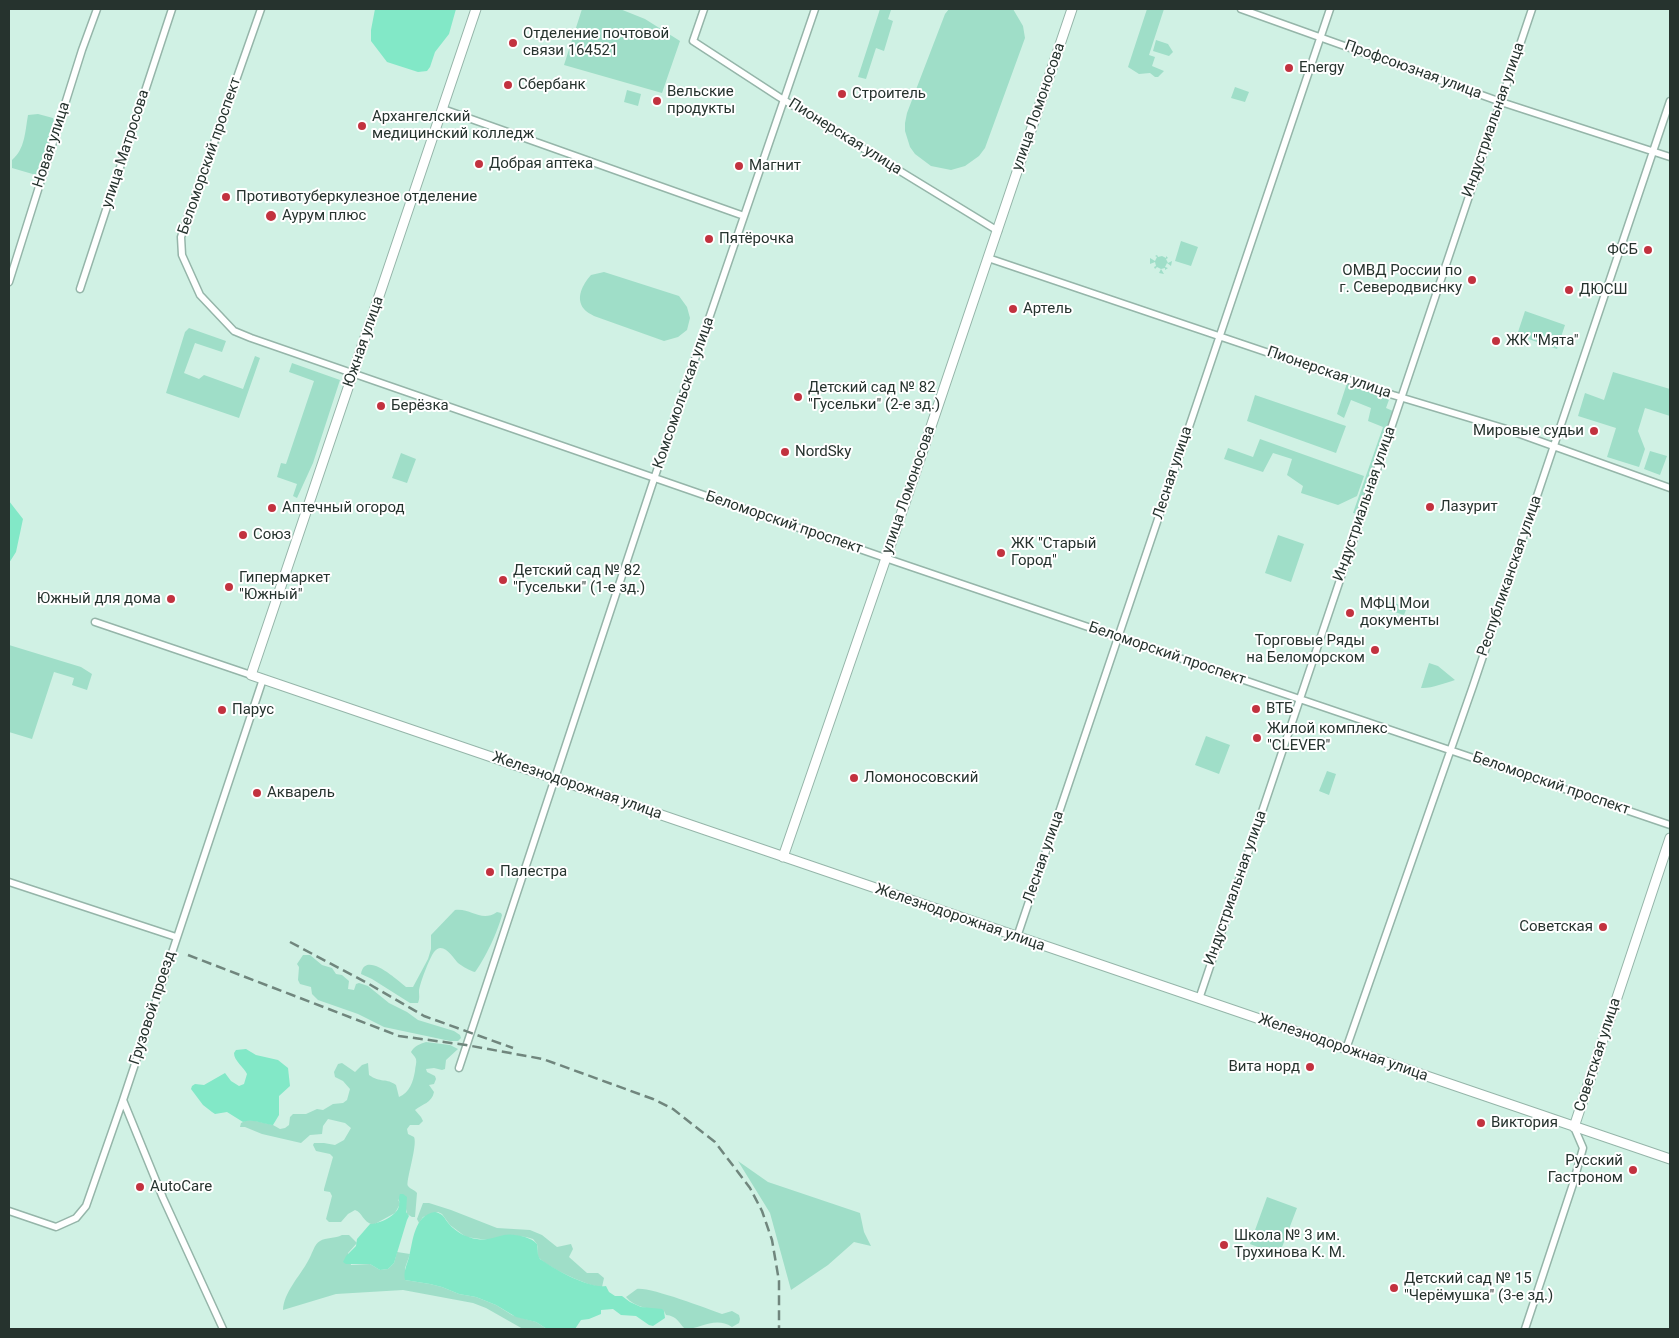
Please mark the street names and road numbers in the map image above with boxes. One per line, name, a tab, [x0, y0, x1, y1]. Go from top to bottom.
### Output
street label: Профсоюзная улица	[1342, 37, 1484, 103]
street label: Индустриальная улица	[1459, 40, 1529, 200]
street label: улица Ломоносова	[1009, 41, 1069, 173]
street label: Беломорский проспект	[175, 75, 245, 237]
street label: улица Матросова	[98, 88, 154, 210]
street label: Пионерская улица	[785, 95, 905, 179]
street label: Новая улица	[30, 100, 74, 190]
street label: Южная улица	[340, 294, 388, 390]
street label: Комсомольская улица	[650, 315, 718, 471]
street label: Пионерская улица	[1265, 343, 1393, 403]
street label: улица Ломоносова	[879, 424, 939, 556]
street label: Лесная улица	[1150, 424, 1196, 522]
street label: Индустриальная улица	[1330, 424, 1400, 584]
street label: Беломорский проспект	[703, 488, 865, 558]
street label: Республиканская улица	[1474, 493, 1546, 659]
street label: Беломорский проспект	[1086, 619, 1248, 689]
street label: Железнодорожная улица	[490, 748, 664, 824]
street label: Беломорский проспект	[1470, 749, 1632, 819]
street label: Индустриальная улица	[1201, 808, 1271, 968]
street label: Лесная улица	[1020, 809, 1068, 905]
street label: Железнодорожная улица	[873, 880, 1047, 956]
street label: Грузовой проезд	[126, 949, 180, 1067]
street label: Советская улица	[1571, 996, 1625, 1114]
street label: Железнодорожная улица	[1256, 1010, 1430, 1086]

